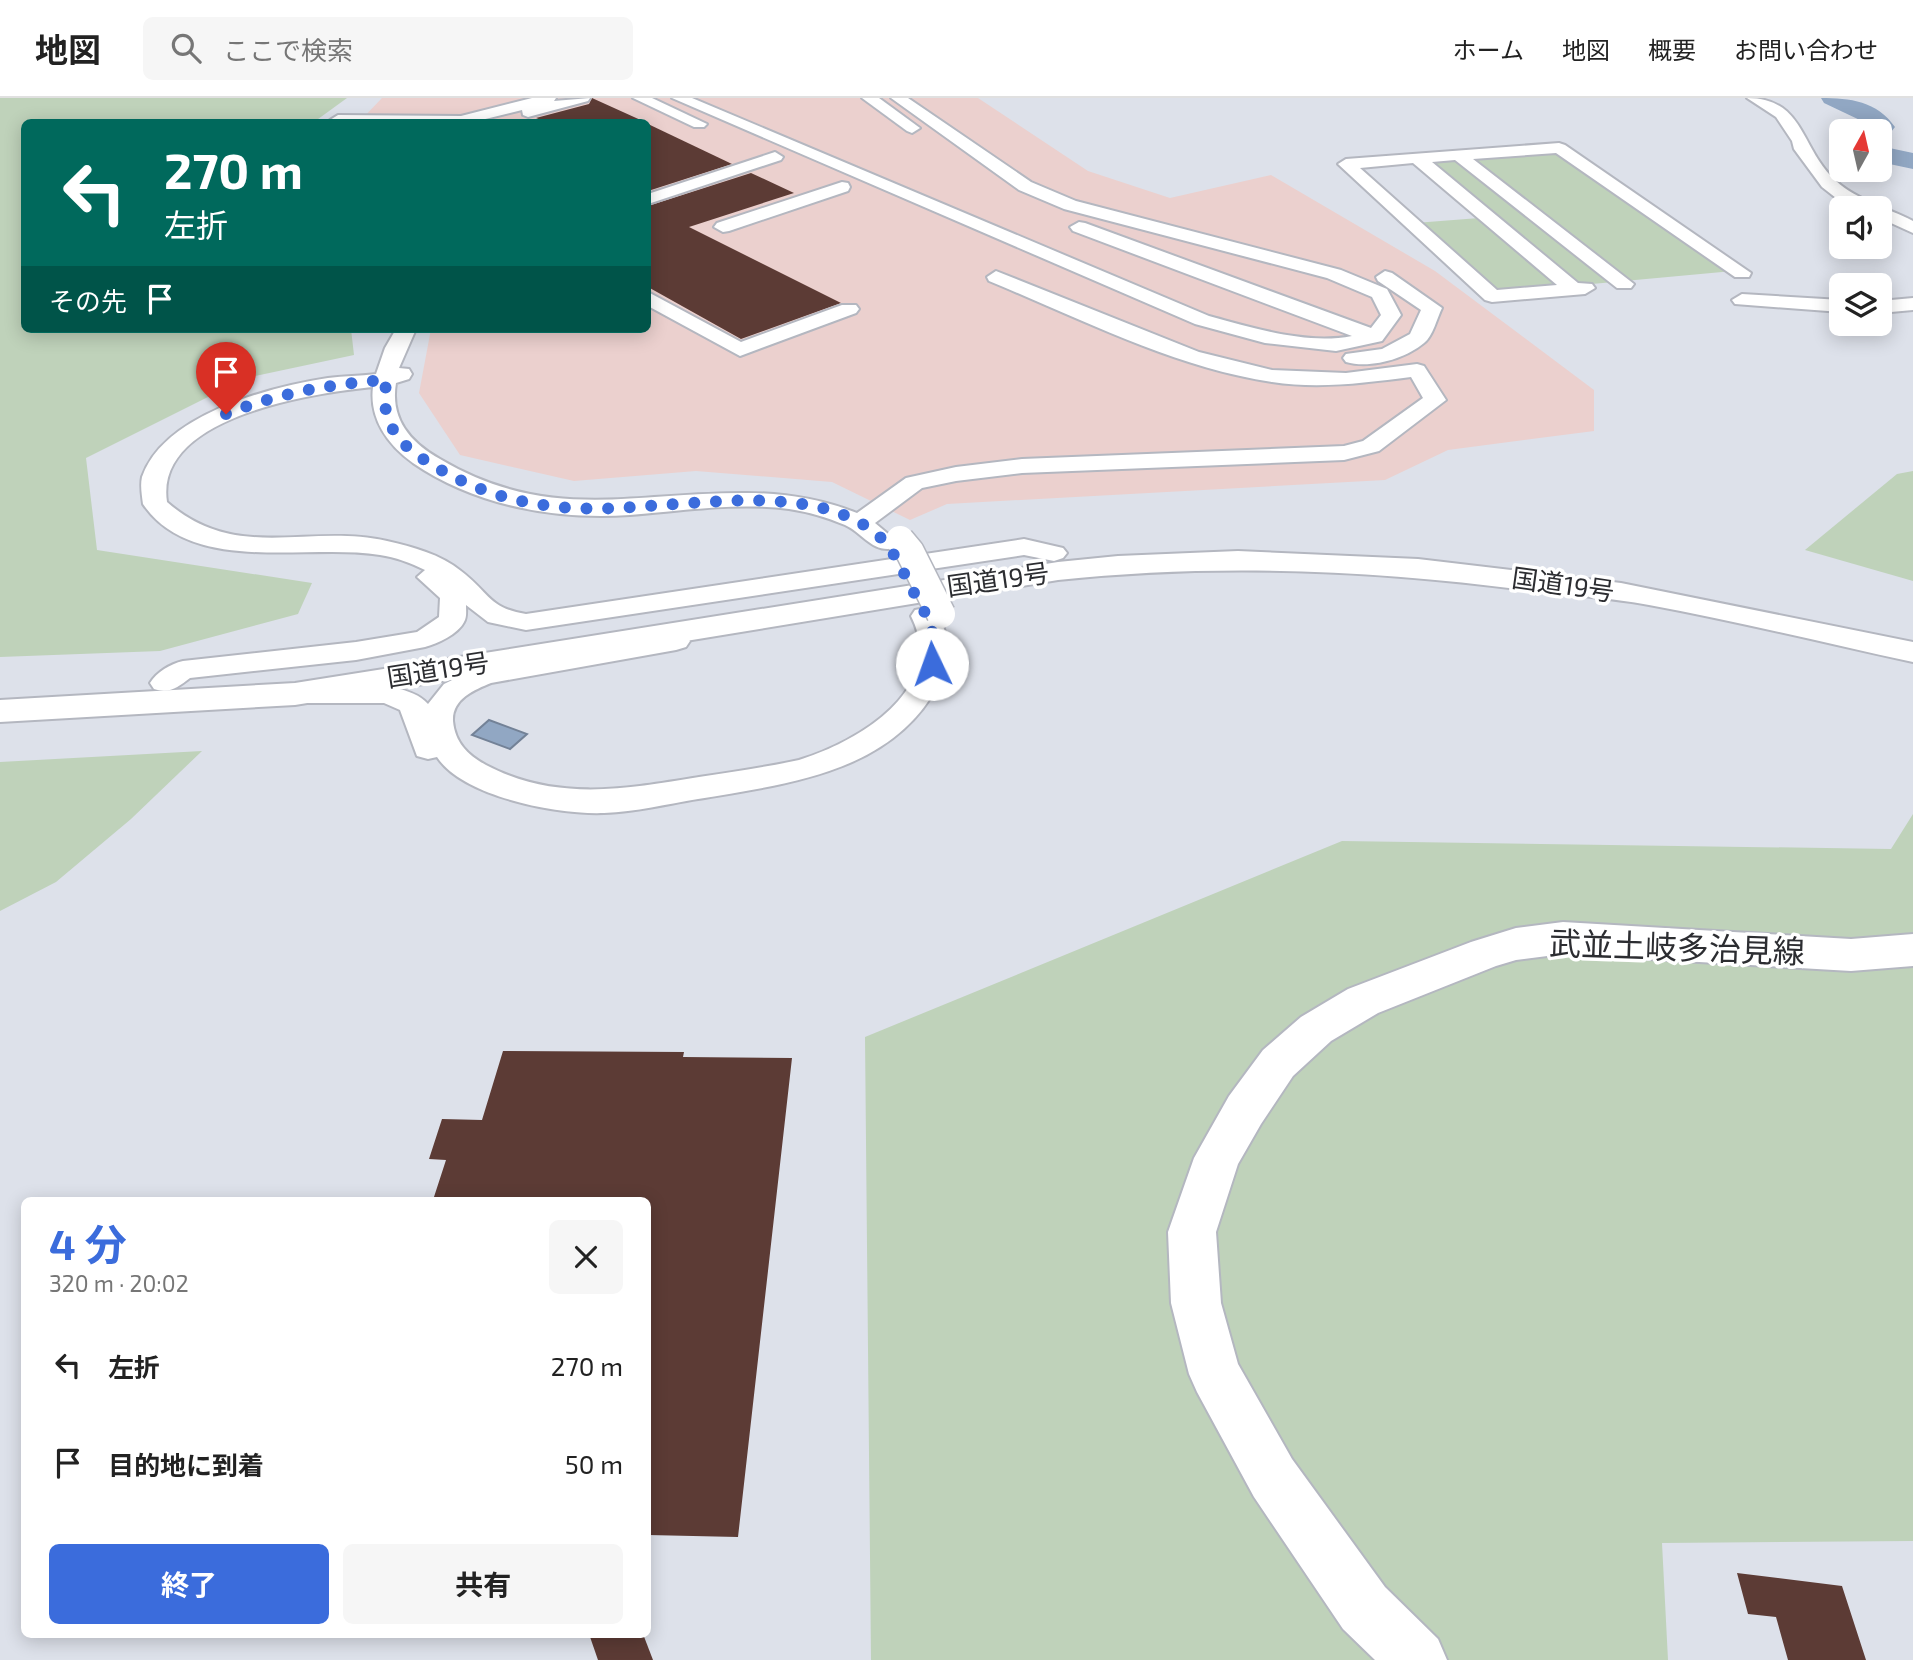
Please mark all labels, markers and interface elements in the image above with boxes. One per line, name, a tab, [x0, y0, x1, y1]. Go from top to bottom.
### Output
search box	[143, 17, 633, 80]
text: 地図	[35, 29, 101, 69]
icon: search	[167, 29, 205, 67]
text: ここで検索	[223, 34, 353, 65]
text: ホーム	[1453, 35, 1524, 64]
text: 地図	[1562, 35, 1610, 64]
text: 概要	[1648, 35, 1696, 64]
text: お問い合わせ	[1734, 35, 1878, 64]
north arrow	[1829, 119, 1892, 182]
map controls	[1829, 119, 1892, 336]
text: 270 m	[164, 140, 303, 199]
icon: left	[49, 147, 140, 238]
button: sound	[1829, 196, 1892, 259]
text: 左折	[164, 205, 228, 243]
button: layers	[1829, 273, 1892, 336]
icon: arrive	[141, 280, 179, 318]
text: その先	[49, 285, 127, 316]
pin	[196, 342, 256, 414]
icon: arrive	[207, 353, 245, 391]
street label: 国道19号	[945, 556, 1051, 601]
street label: 国道19号	[1510, 561, 1616, 606]
position arrow	[895, 627, 969, 701]
street label: 国道19号	[384, 645, 491, 692]
street label: 武並土岐多治見線	[1548, 923, 1806, 969]
text: 4 分	[49, 1218, 127, 1268]
button: close	[549, 1220, 623, 1294]
text: 320 m · 20:02	[49, 1269, 189, 1297]
icon: left	[49, 1346, 87, 1384]
text: 270 m	[551, 1350, 623, 1381]
text: 左折	[108, 1351, 160, 1382]
icon: arrive	[49, 1444, 87, 1482]
text: 50 m	[565, 1448, 623, 1479]
text: 目的地に到着	[108, 1449, 264, 1480]
button: 終了	[49, 1544, 329, 1624]
button: 共有	[343, 1544, 623, 1624]

